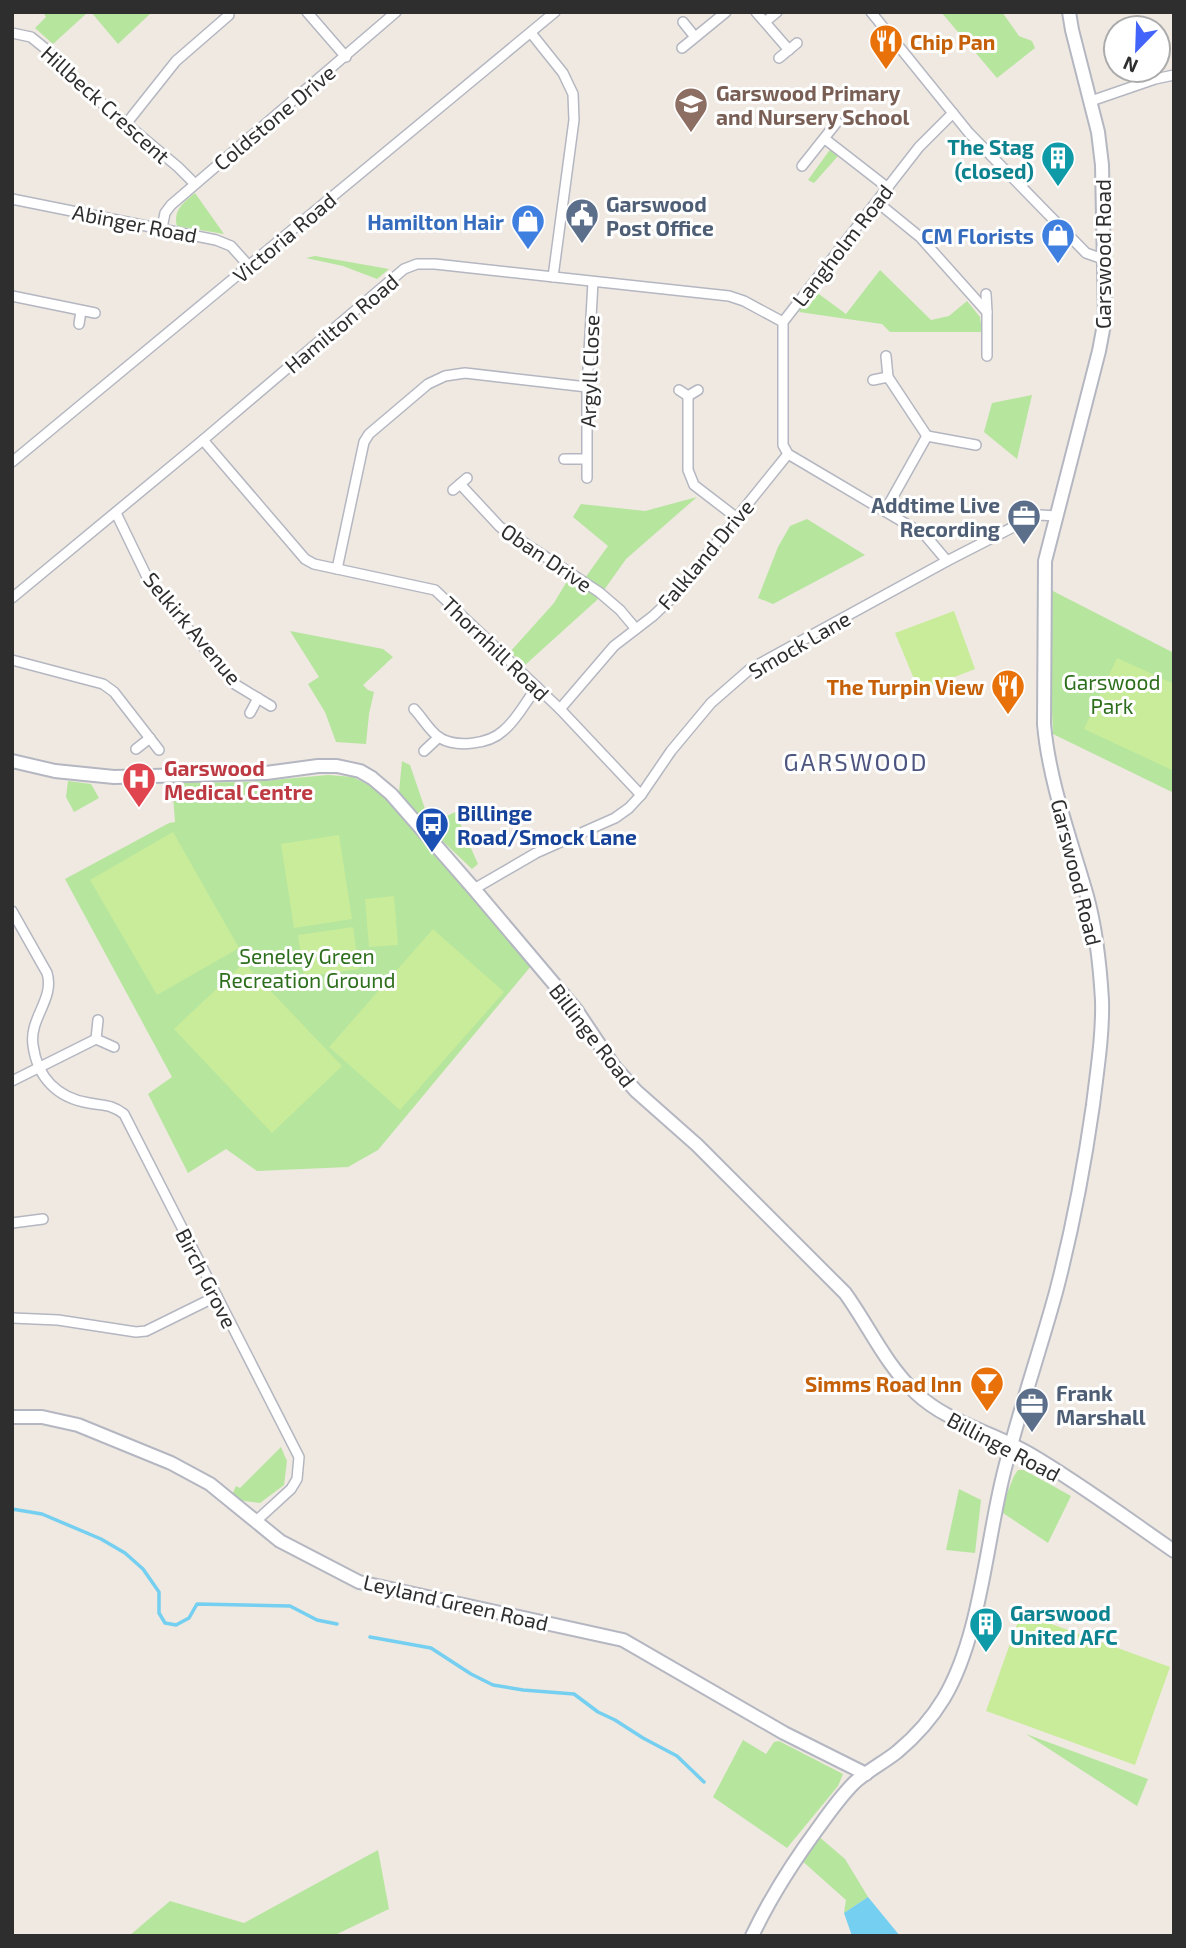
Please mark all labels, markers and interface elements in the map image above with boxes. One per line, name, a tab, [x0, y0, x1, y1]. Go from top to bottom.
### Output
north arrow	[1102, 14, 1172, 84]
restaurant icon: Chip Pan	[867, 22, 905, 71]
place label: Chip Pan	[910, 29, 995, 54]
street label: Hillbeck Crescent	[37, 40, 175, 168]
text: N	[1119, 52, 1141, 78]
street label: Coldstone Drive	[208, 59, 340, 175]
place label: Garswood Primary and Nursery School	[716, 80, 910, 130]
school or university icon: Garswood Primary and Nursery School	[672, 85, 710, 134]
place label: The Stag (closed)	[947, 134, 1034, 183]
building icon: The Stag (closed)	[1039, 139, 1077, 188]
street label: Langholm Road	[787, 179, 897, 311]
street label: Garswood Road	[1090, 179, 1115, 329]
street label: Victoria Road	[228, 187, 340, 287]
place label: Garswood Post Office	[606, 191, 714, 240]
public building icon: Garswood Post Office	[563, 196, 601, 245]
street label: Abinger Road	[71, 199, 199, 247]
shop icon: Hamilton Hair	[509, 202, 547, 251]
place label: Hamilton Hair	[367, 209, 504, 234]
shop icon: CM Florists	[1039, 216, 1077, 265]
place label: CM Florists	[921, 223, 1034, 248]
street label: Hamilton Road	[279, 268, 403, 378]
street label: Argyll Close	[575, 314, 603, 428]
place label: Addtime Live Recording	[871, 492, 1000, 541]
street label: Falkland Drive	[652, 494, 758, 614]
office icon: Addtime Live Recording	[1005, 497, 1043, 546]
street label: Oban Drive	[497, 517, 597, 597]
street label: Selkirk Avenue	[139, 567, 247, 689]
street label: Thornhill Road	[437, 591, 555, 705]
street label: Smock Lane	[744, 605, 854, 683]
restaurant icon: The Turpin View	[989, 667, 1027, 716]
park label: Garswood Park	[1064, 669, 1160, 718]
place label: The Turpin View	[826, 674, 984, 699]
district label: GARSWOOD	[783, 747, 929, 776]
place label: Garswood Medical Centre	[164, 755, 313, 804]
hospital icon: Garswood Medical Centre	[120, 760, 158, 809]
street label: Garswood Road	[1047, 796, 1107, 948]
place label: Billinge Road/Smock Lane	[457, 800, 637, 849]
bus stop icon: Billinge Road/Smock Lane	[413, 805, 451, 854]
park label: Seneley Green Recreation Ground	[219, 943, 395, 992]
street label: Billinge Road	[545, 978, 641, 1092]
street label: Birch Grove	[171, 1224, 243, 1332]
bar icon: Simms Road Inn	[968, 1364, 1006, 1413]
place label: Simms Road Inn	[805, 1371, 962, 1396]
place label: Frank Marshall	[1056, 1380, 1146, 1429]
office icon: Frank Marshall	[1013, 1385, 1051, 1434]
street label: Billinge Road	[943, 1406, 1065, 1486]
street label: Leyland Green Road	[361, 1569, 551, 1635]
place label: Garswood United AFC	[1010, 1600, 1118, 1649]
building icon: Garswood United AFC	[967, 1605, 1005, 1654]

